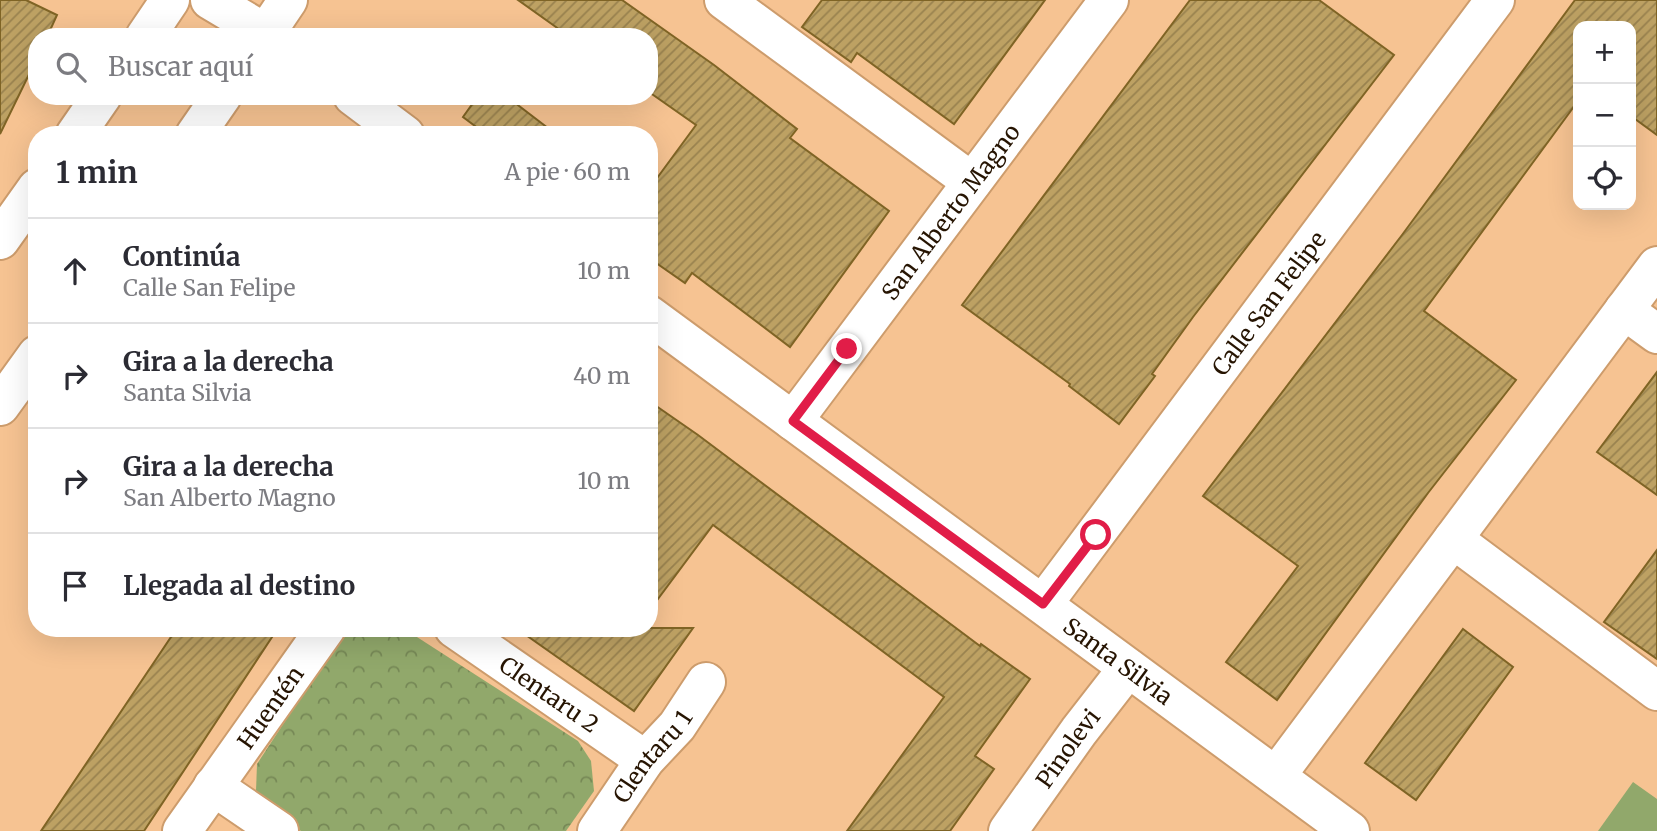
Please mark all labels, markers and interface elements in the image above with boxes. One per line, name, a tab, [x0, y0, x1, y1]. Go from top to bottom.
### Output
map controls	[1573, 21, 1636, 210]
button: +	[1573, 21, 1636, 84]
search box	[28, 28, 658, 105]
icon: search	[52, 48, 90, 86]
text: Buscar aquí	[108, 50, 253, 83]
button: −	[1573, 84, 1636, 147]
street label: San Alberto Magno	[875, 118, 1026, 305]
button: locate	[1573, 147, 1636, 210]
text: 1 min	[56, 153, 138, 191]
text: A pie · 60 m	[504, 157, 630, 186]
street label: Calle San Felipe	[1205, 225, 1332, 381]
text: Continúa	[123, 240, 241, 273]
icon: ahead	[56, 252, 94, 290]
text: 10 m	[577, 256, 630, 285]
text: Calle San Felipe	[123, 273, 296, 302]
route end	[831, 333, 862, 364]
text: Gira a la derecha	[123, 345, 334, 378]
icon: right	[56, 357, 94, 395]
text: 40 m	[573, 361, 630, 390]
text: Santa Silvia	[123, 378, 252, 407]
text: Gira a la derecha	[123, 450, 334, 483]
icon: right	[56, 462, 94, 500]
text: 10 m	[577, 466, 630, 495]
text: San Alberto Magno	[123, 483, 336, 512]
route start	[1080, 519, 1111, 550]
icon: arrive	[56, 567, 94, 605]
text: Llegada al destino	[123, 569, 355, 602]
street label: Santa Silvia	[1058, 611, 1179, 710]
street label: Clentaru 2	[494, 649, 605, 738]
street label: Huentén	[231, 660, 309, 754]
street label: Pinolevi	[1029, 703, 1106, 793]
street label: Clentaru 1	[606, 704, 698, 808]

